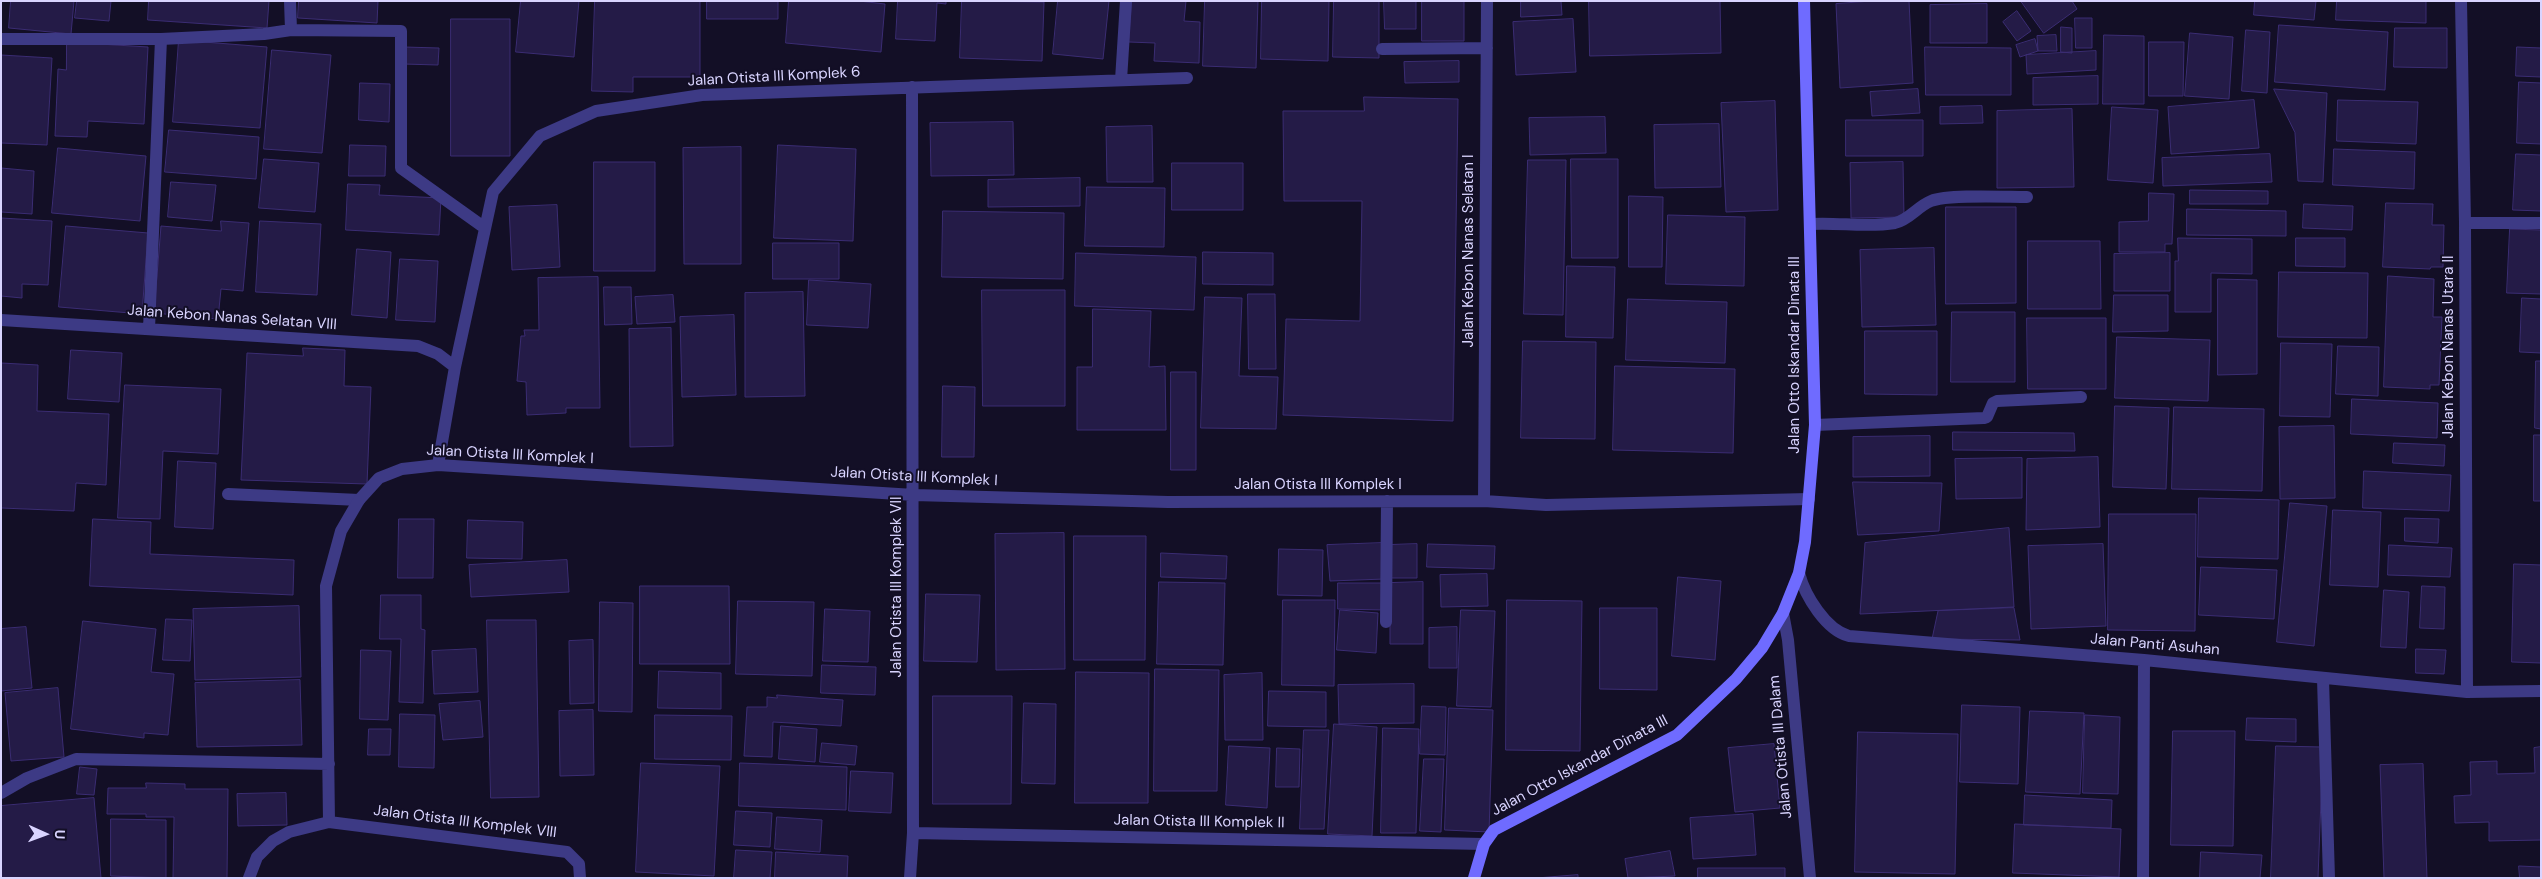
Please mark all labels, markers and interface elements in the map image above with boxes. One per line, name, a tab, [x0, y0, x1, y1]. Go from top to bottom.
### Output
street label: Jalan Otista III Komplek 6	[687, 63, 861, 91]
street label: Jalan Kebon Nanas Selatan I	[1460, 155, 1478, 347]
street label: Jalan Otto Iskandar Dinata III	[1786, 256, 1804, 454]
street label: Jalan Kebon Nanas Utara II	[2440, 256, 2458, 438]
street label: Jalan Kebon Nanas Selatan VIII	[127, 302, 337, 334]
street label: Jalan Otista III Komplek I	[426, 442, 594, 468]
street label: Jalan Otista III Komplek I	[830, 464, 998, 490]
street label: Jalan Otista III Komplek I	[1234, 476, 1402, 494]
street label: Jalan Otista III Komplek VII	[888, 496, 906, 678]
street label: Jalan Panti Asuhan	[2090, 630, 2220, 660]
street label: Jalan Otista III Dalam	[1766, 675, 1796, 819]
street label: Jalan Otto Iskandar Dinata III	[1489, 712, 1671, 820]
street label: Jalan Otista III Komplek VIII	[372, 802, 558, 842]
north arrow	[20, 809, 70, 859]
street label: Jalan Otista III Komplek II	[1113, 812, 1285, 832]
text: U	[51, 829, 69, 840]

